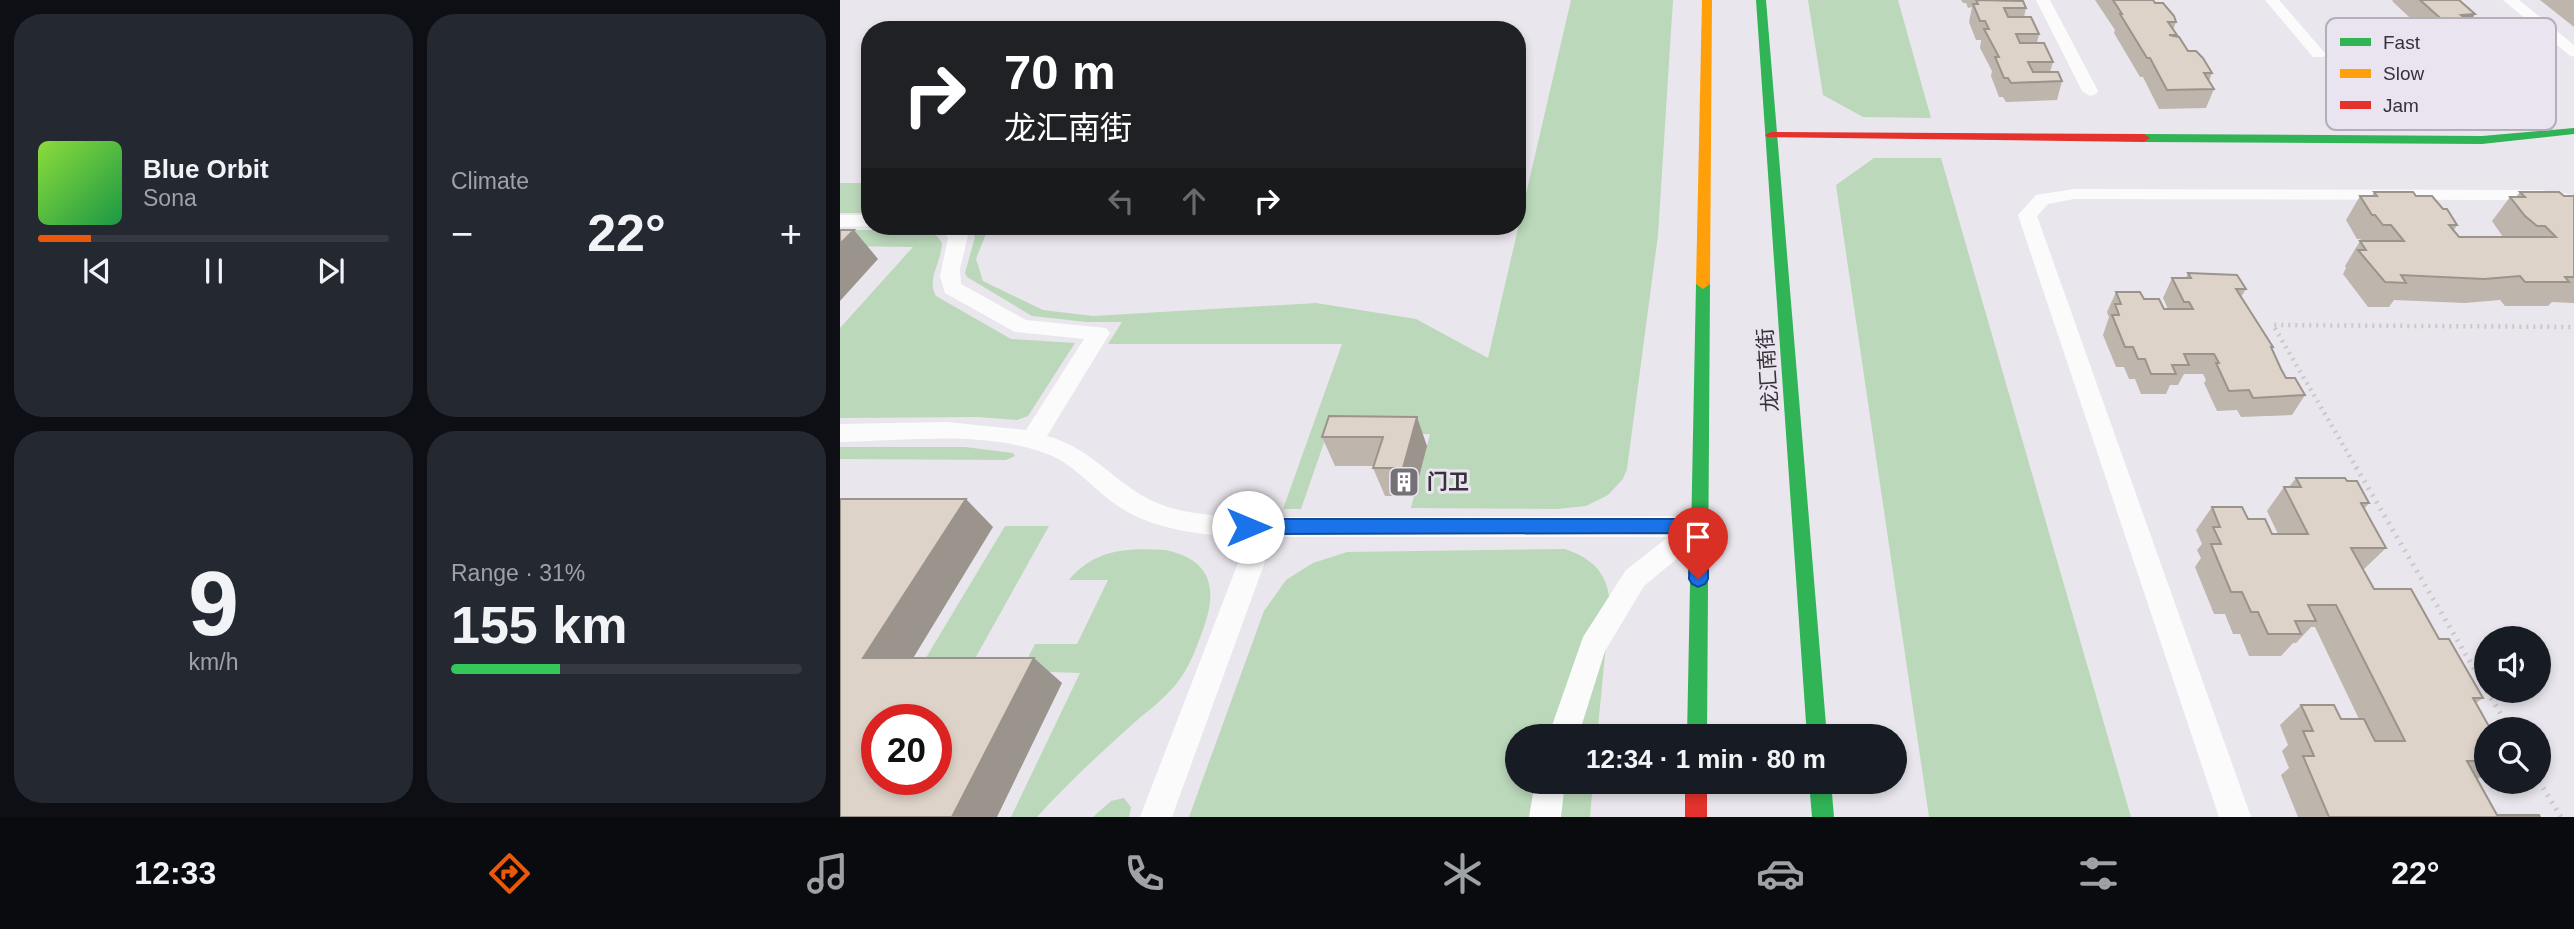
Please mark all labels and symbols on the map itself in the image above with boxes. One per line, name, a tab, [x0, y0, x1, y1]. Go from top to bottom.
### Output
legend	[2326, 18, 2556, 130]
text: Fast	[2383, 32, 2421, 53]
text: Slow	[2383, 63, 2424, 84]
text: Jam	[2383, 95, 2419, 116]
street label: 龙汇南街	[1753, 327, 1782, 413]
building icon: 门卫	[1387, 465, 1421, 499]
place label: 门卫	[1427, 470, 1469, 493]
position arrow	[1211, 490, 1285, 564]
pin	[1668, 507, 1728, 579]
speed limit sign: 20	[861, 704, 952, 795]

